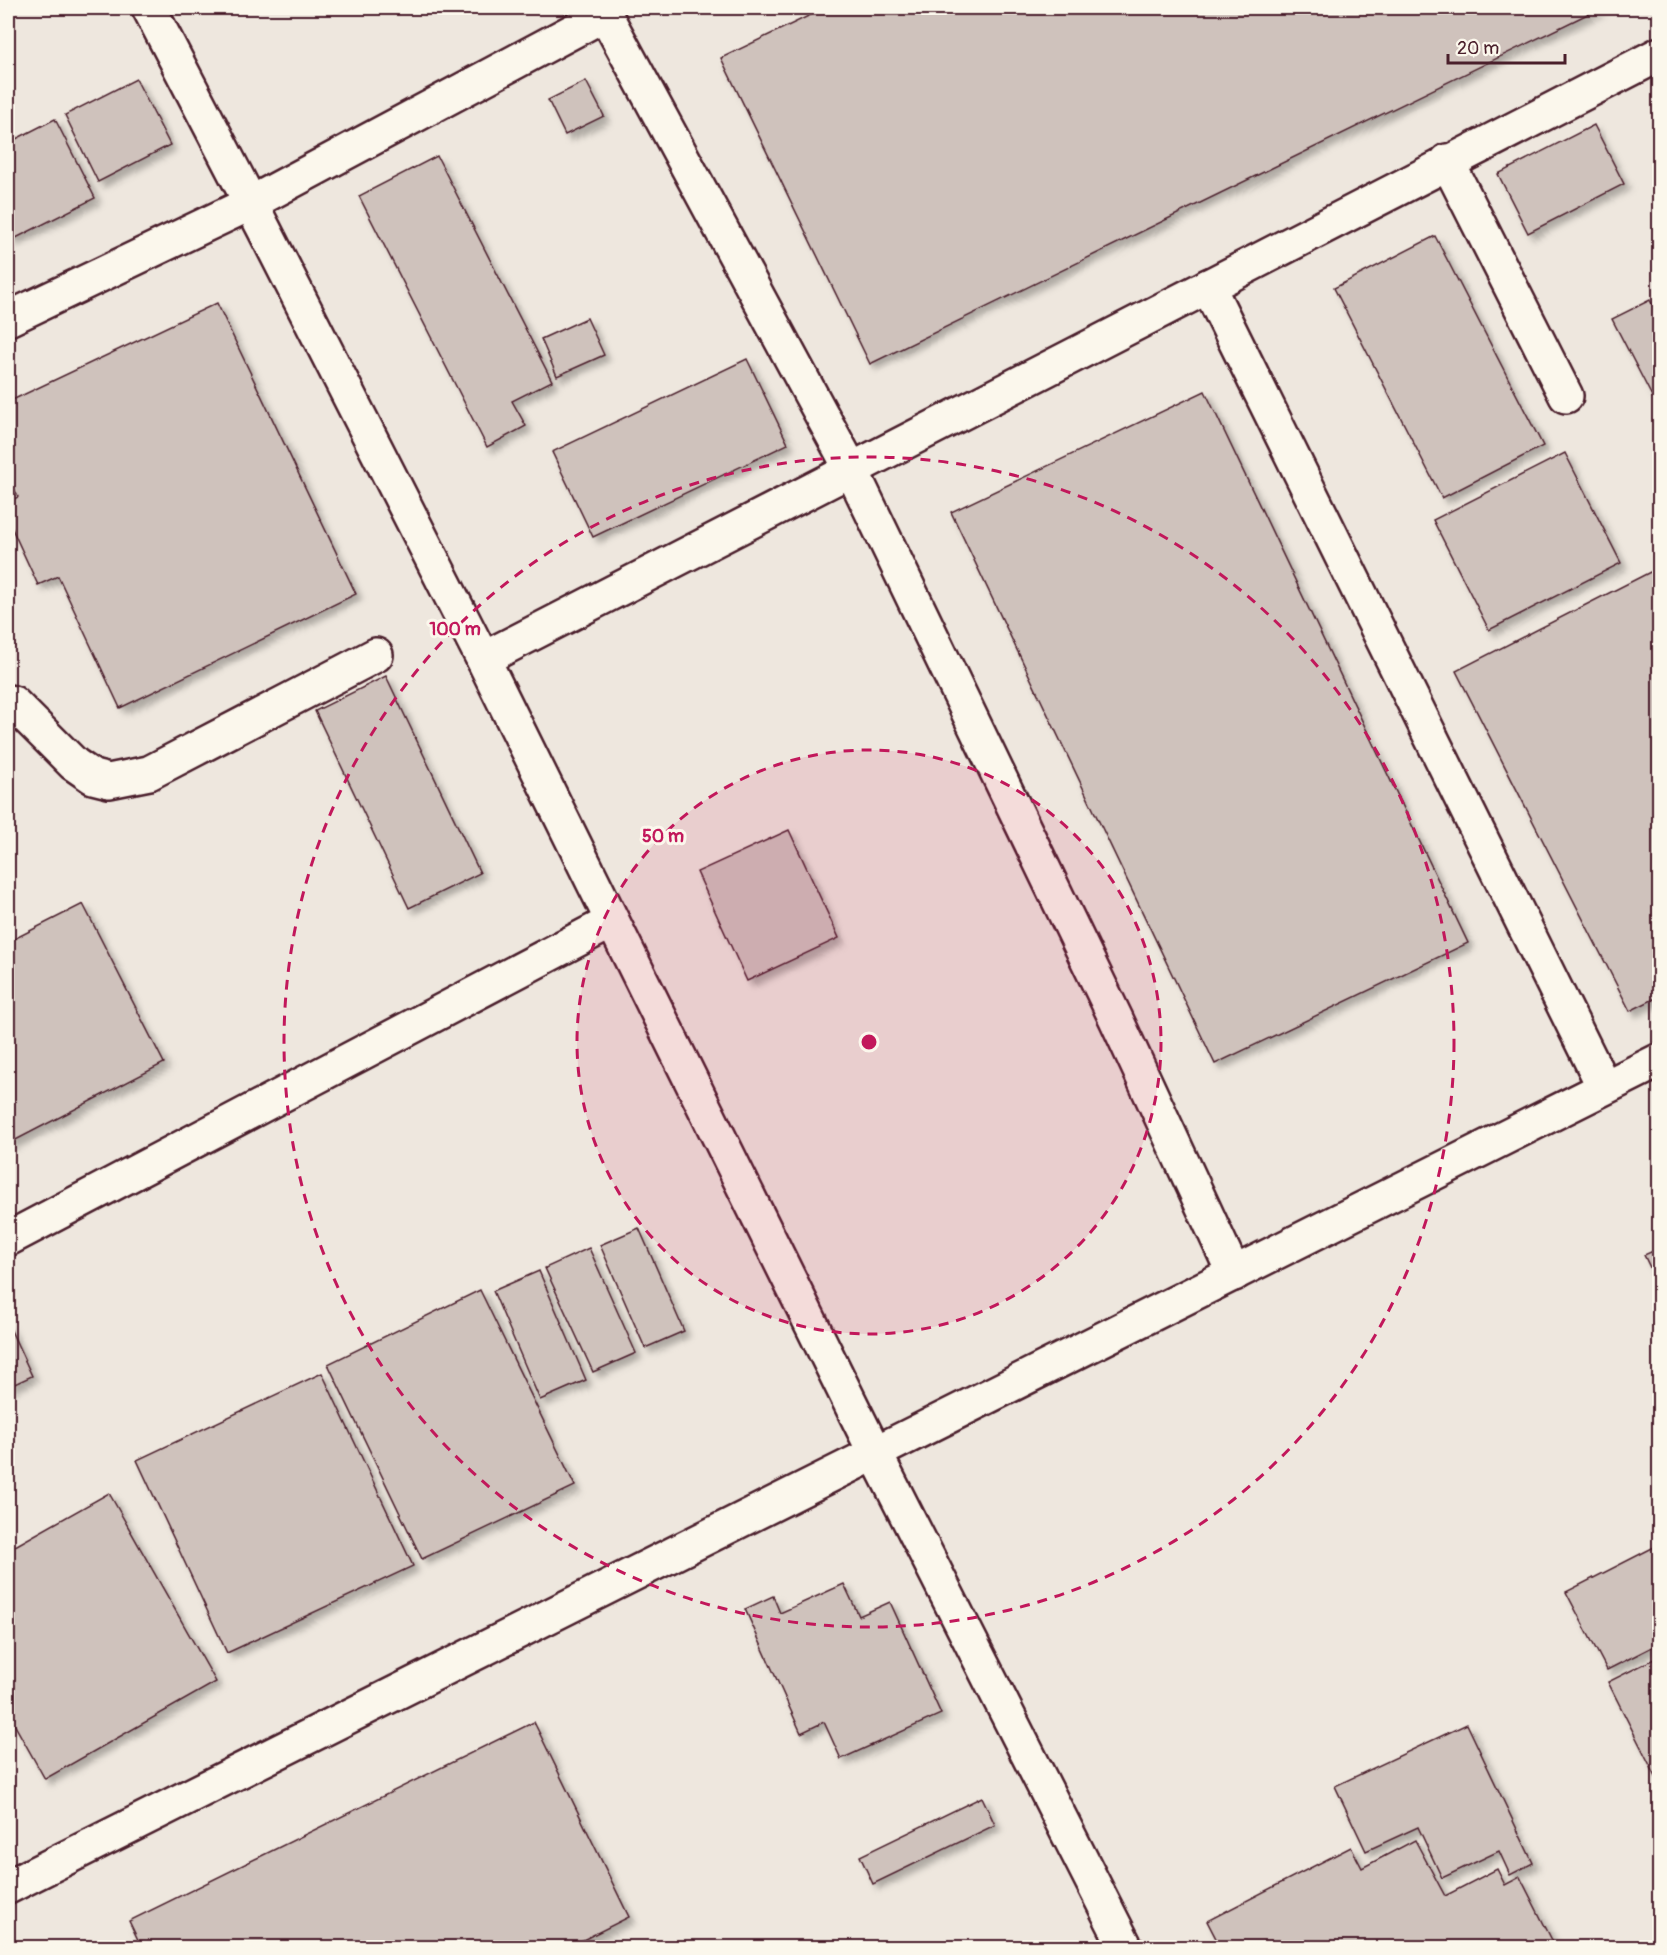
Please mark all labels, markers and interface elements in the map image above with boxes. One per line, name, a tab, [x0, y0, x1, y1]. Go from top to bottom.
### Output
scale bar	[1448, 27, 1565, 65]
text: 20 m	[1457, 37, 1499, 60]
text: 100 m	[429, 618, 481, 641]
text: 50 m	[642, 825, 684, 848]
centre of rings	[859, 1032, 879, 1052]

